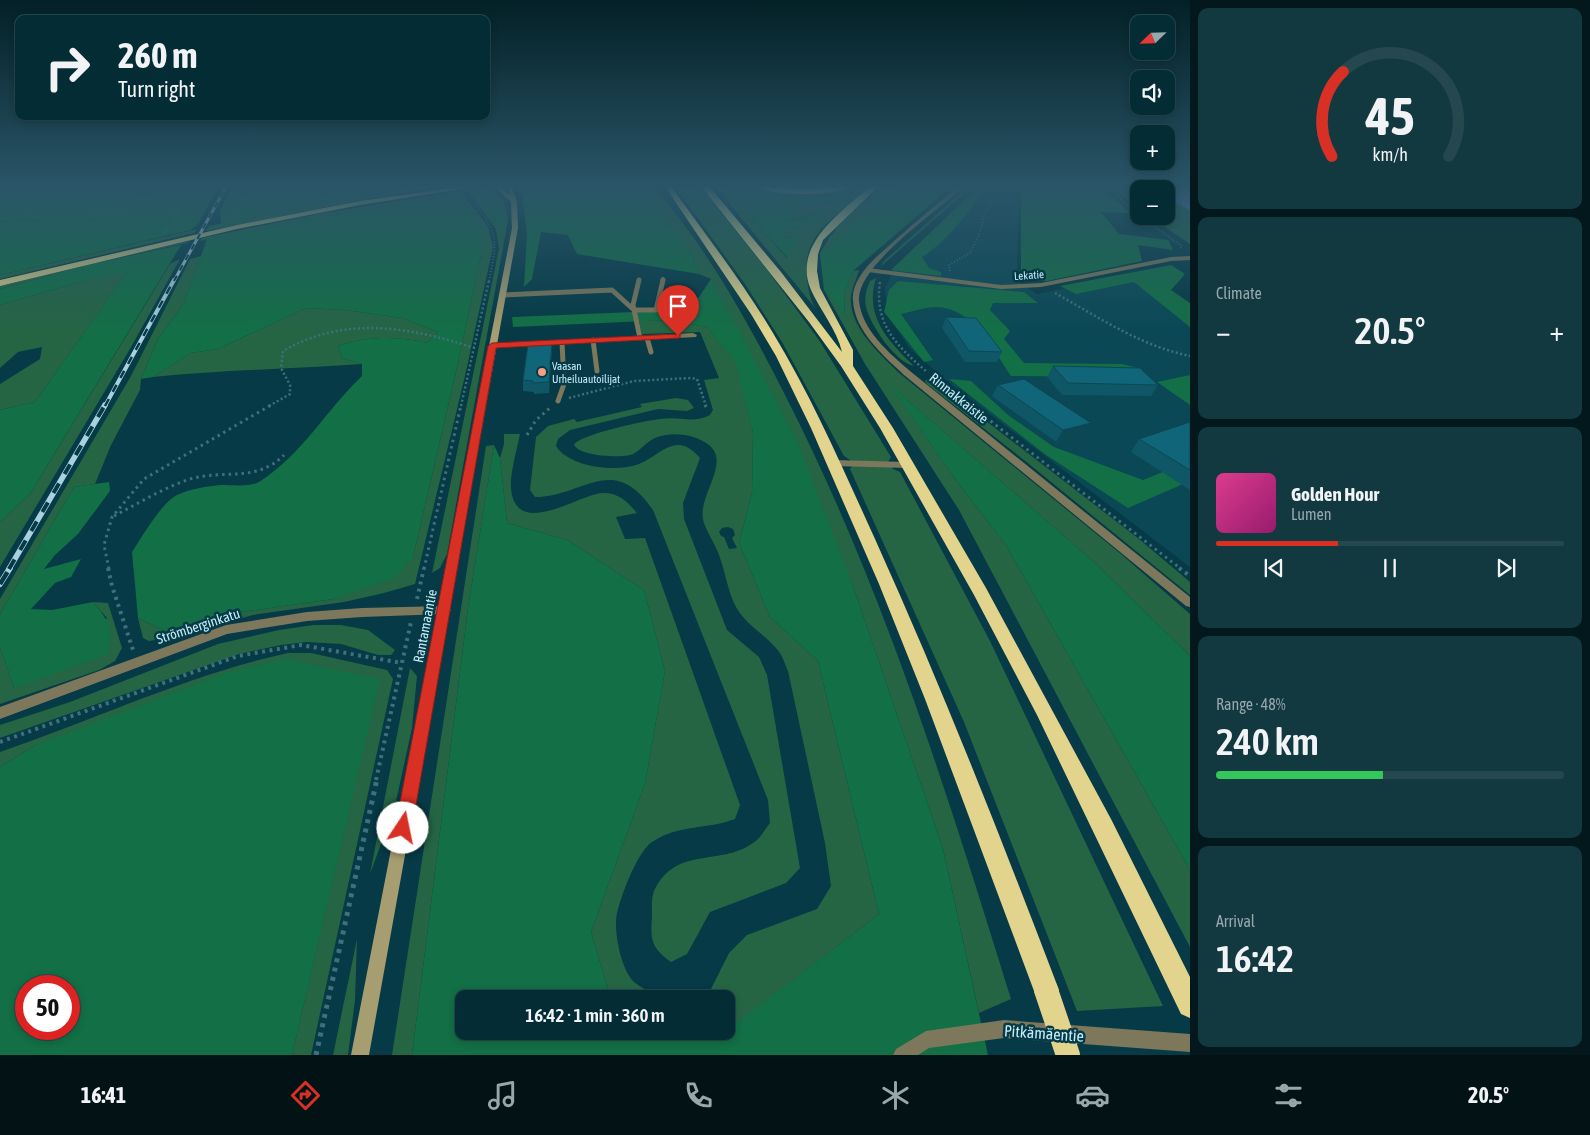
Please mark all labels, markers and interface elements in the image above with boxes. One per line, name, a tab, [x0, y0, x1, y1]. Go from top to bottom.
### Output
north arrow	[1130, 15, 1175, 60]
map controls	[1130, 15, 1175, 225]
icon: right	[35, 35, 100, 100]
text: 260 m	[118, 35, 197, 75]
button: sound	[1130, 70, 1175, 115]
text: Turn right	[118, 76, 195, 102]
text: 45	[1365, 86, 1414, 146]
button: +	[1130, 125, 1175, 170]
text: km/h	[1372, 144, 1408, 165]
button: −	[1130, 180, 1175, 225]
street label: Lekatie	[1014, 268, 1044, 282]
text: Climate	[1216, 284, 1262, 302]
pin	[657, 285, 699, 336]
icon: arrive	[664, 292, 692, 320]
text: 20.5°	[1355, 309, 1425, 352]
text: −	[1216, 315, 1231, 347]
text: +	[1549, 315, 1564, 347]
place label: Vaasan Urheiluautoilijat	[552, 360, 620, 385]
marker: Vaasan Urheiluautoilijat	[536, 366, 548, 378]
street label: Rinnakkaistie	[926, 369, 992, 427]
text: Golden Hour	[1291, 483, 1379, 505]
text: Lumen	[1291, 505, 1331, 523]
icon: previous	[1260, 554, 1288, 582]
icon: pause	[1376, 554, 1404, 582]
icon: next	[1492, 554, 1520, 582]
street label: Rantamaantie	[410, 588, 440, 664]
street label: Strömberginkatu	[154, 605, 242, 647]
text: Range · 48%	[1216, 695, 1286, 713]
text: 240 km	[1216, 720, 1319, 763]
position arrow	[376, 801, 428, 853]
text: Arrival	[1216, 912, 1255, 930]
text: 16:42	[1216, 937, 1294, 980]
speed limit sign: 50	[15, 975, 80, 1040]
text: 16:42 · 1 min · 360 m	[525, 1004, 665, 1026]
street label: Pitkämäentie	[1004, 1021, 1084, 1045]
icon: directions	[288, 1078, 323, 1113]
icon: music	[485, 1078, 520, 1113]
icon: phone	[681, 1078, 716, 1113]
icon: climate	[878, 1078, 913, 1113]
icon: car	[1075, 1078, 1110, 1113]
icon: filters	[1271, 1078, 1306, 1113]
text: 16:41	[81, 1082, 126, 1108]
text: 20.5°	[1468, 1082, 1509, 1108]

